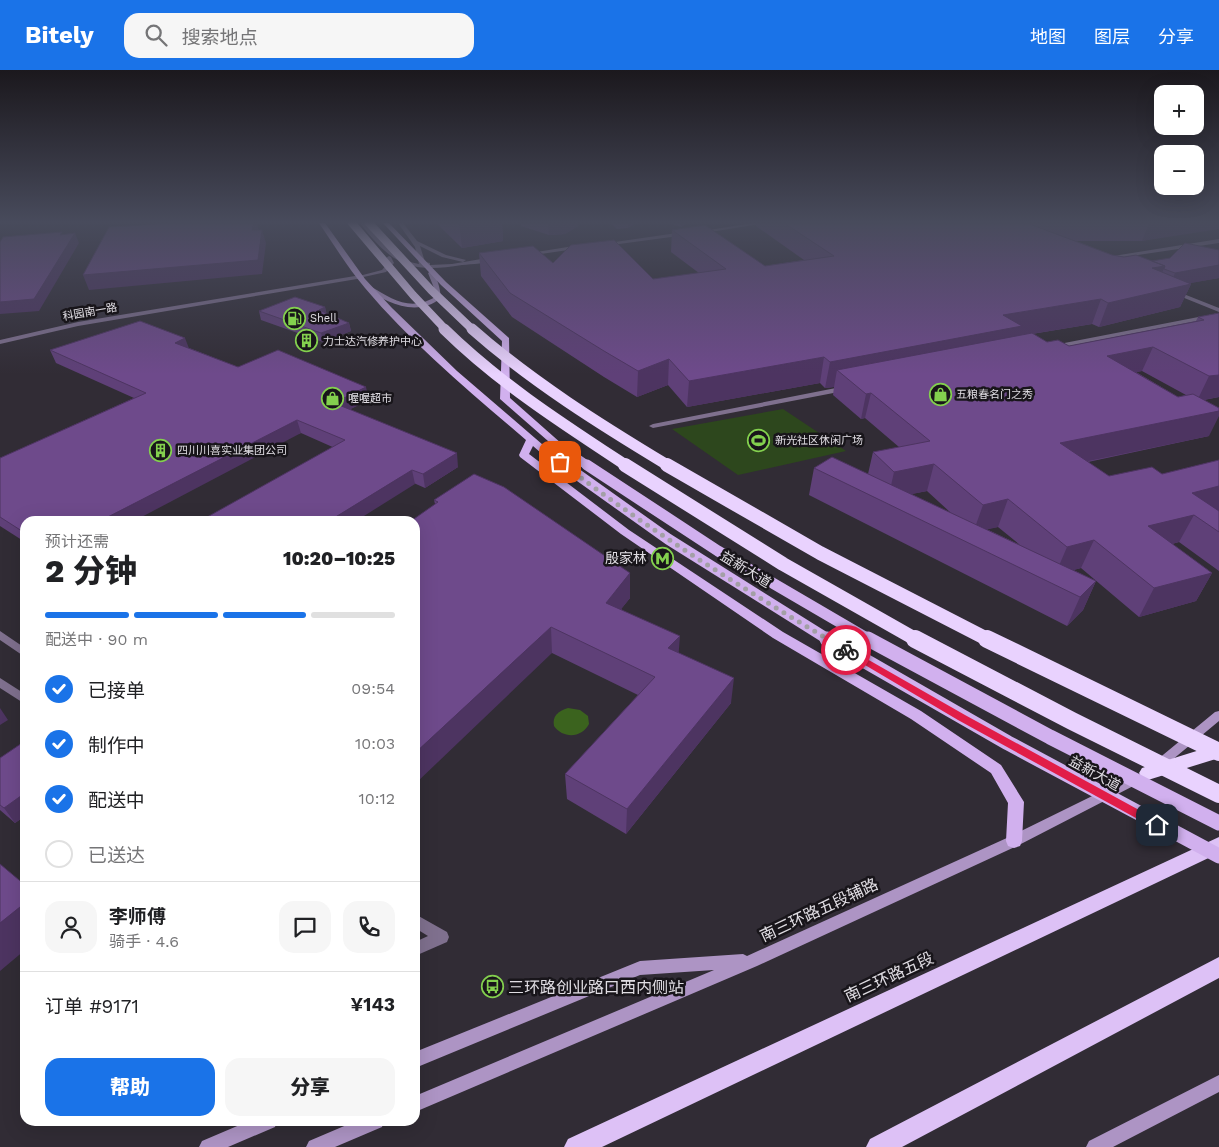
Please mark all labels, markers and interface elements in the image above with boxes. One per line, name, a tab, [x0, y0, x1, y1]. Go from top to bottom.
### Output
search box	[124, 13, 474, 58]
text: Bitely	[25, 21, 94, 49]
icon: search	[142, 21, 170, 49]
text: 搜索地点	[182, 26, 258, 49]
text: 地图	[1030, 26, 1066, 47]
text: 图层	[1094, 26, 1130, 47]
text: 分享	[1158, 26, 1194, 47]
map controls	[1154, 85, 1204, 195]
button: +	[1154, 85, 1204, 135]
button: −	[1154, 145, 1204, 195]
street label: 科园南一路	[62, 301, 118, 323]
fuel station icon: Shell	[282, 306, 306, 330]
place label: Shell	[310, 312, 338, 325]
building icon: 力士达汽修养护中心	[295, 329, 319, 353]
place label: 力士达汽修养护中心	[323, 335, 422, 348]
shop icon: 五粮春名门之秀	[928, 382, 952, 406]
shop icon: 喔喔超市	[320, 386, 344, 410]
place label: 五粮春名门之秀	[956, 388, 1033, 401]
place label: 喔喔超市	[348, 392, 392, 405]
sports icon: 新光社区休闲广场	[747, 428, 771, 452]
place label: 新光社区休闲广场	[775, 434, 863, 447]
building icon: 四川川喜实业集团公司	[149, 438, 173, 462]
pin	[539, 441, 581, 483]
place label: 四川川喜实业集团公司	[177, 444, 287, 457]
icon: bag	[546, 448, 574, 476]
text: 预计还需	[45, 532, 109, 551]
metro station icon: 殷家林	[651, 546, 675, 570]
text: 10:20–10:25	[283, 547, 395, 570]
street label: 益新大道	[718, 547, 774, 591]
place label: 殷家林	[605, 550, 647, 566]
text: 2 分钟	[45, 552, 137, 590]
courier	[821, 625, 871, 675]
text: 配送中 · 90 m	[45, 630, 148, 649]
icon: bike	[832, 636, 860, 664]
icon: check	[45, 675, 73, 703]
text: 已接单	[88, 679, 145, 702]
text: 09:54	[351, 679, 395, 698]
icon: check	[45, 730, 73, 758]
text: 制作中	[88, 734, 145, 757]
text: 10:03	[355, 734, 395, 753]
street label: 益新大道	[1067, 752, 1123, 794]
icon: check	[45, 785, 73, 813]
text: 配送中	[88, 789, 145, 812]
text: 10:12	[359, 789, 395, 808]
pin	[1136, 804, 1178, 846]
icon: home	[1143, 811, 1171, 839]
text: 已送达	[88, 844, 145, 867]
street label: 南三环路五段辅路	[757, 874, 881, 946]
button: person	[45, 901, 97, 953]
button: chat	[279, 901, 331, 953]
button: phone	[343, 901, 395, 953]
text: 李师傅	[109, 905, 166, 928]
text: 骑手 · 4.6	[109, 932, 179, 951]
street label: 南三环路五段	[841, 948, 937, 1006]
bus stop icon: 三环路创业路口西内侧站	[480, 975, 504, 999]
place label: 三环路创业路口西内侧站	[508, 978, 684, 997]
text: ¥143	[351, 993, 395, 1016]
text: 订单 #9171	[45, 995, 139, 1018]
button: 帮助	[45, 1058, 215, 1116]
button: 分享	[225, 1058, 395, 1116]

